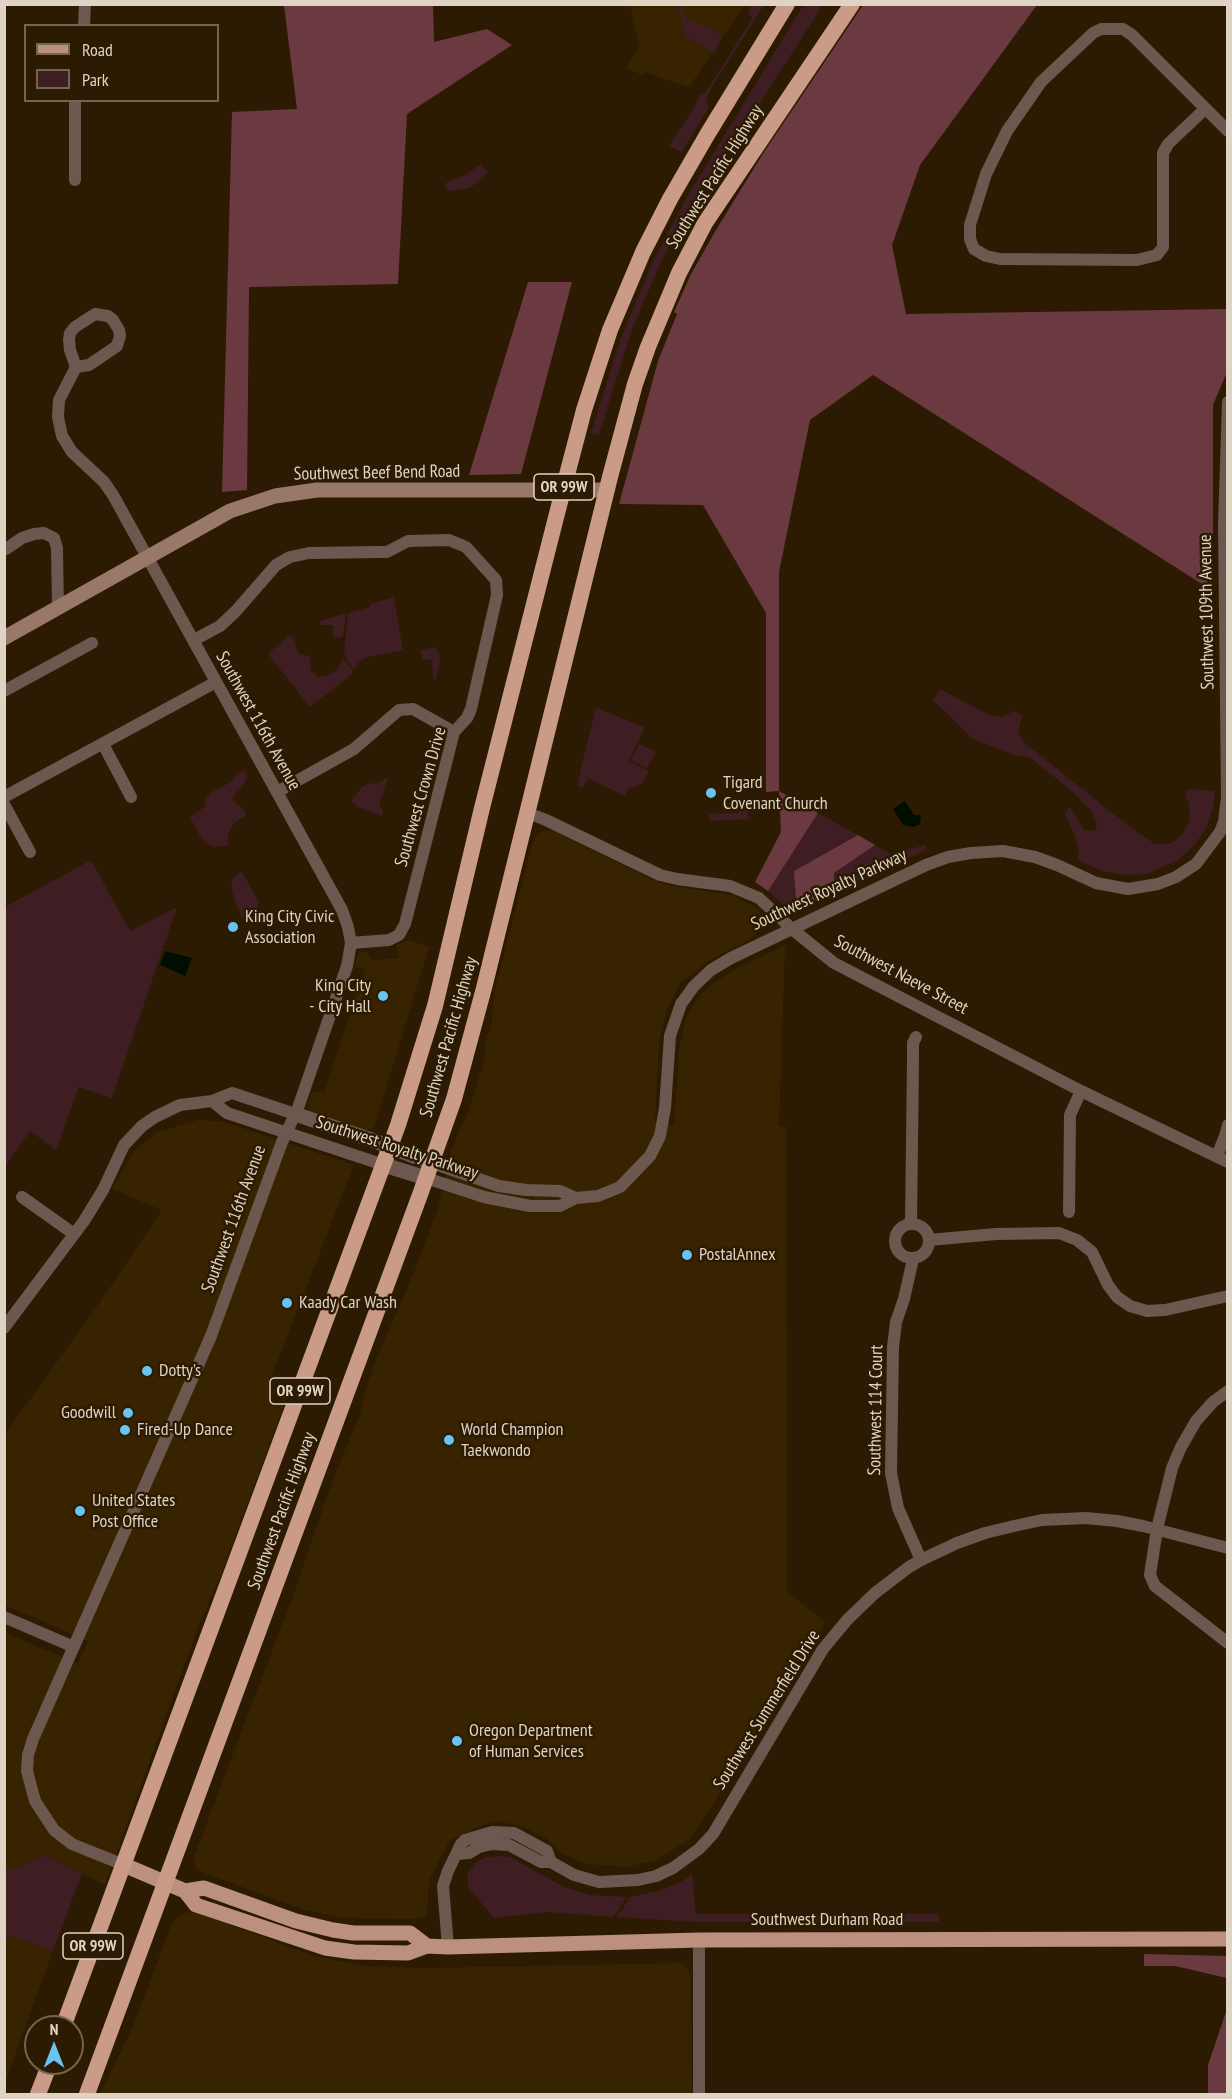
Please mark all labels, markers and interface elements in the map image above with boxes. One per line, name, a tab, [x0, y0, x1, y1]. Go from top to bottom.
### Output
legend	[24, 24, 219, 102]
text: Road	[82, 38, 113, 61]
text: Park	[82, 68, 109, 91]
street label: Southwest Pacific Highway	[662, 101, 768, 253]
street label: Southwest Beef Bend Road	[293, 461, 461, 485]
road number: OR 99W	[534, 474, 594, 500]
street label: Southwest 109th Avenue	[1195, 534, 1219, 690]
street label: Southwest 116th Avenue	[211, 648, 305, 794]
street label: Southwest Crown Drive	[391, 725, 451, 869]
place label: Tigard Covenant Church	[723, 772, 828, 814]
marker: Tigard Covenant Church	[704, 786, 718, 800]
street label: Southwest Royalty Parkway	[748, 844, 910, 936]
place label: King City Civic Association	[245, 906, 334, 948]
marker: King City Civic Association	[226, 920, 240, 934]
street label: Southwest Naeve Street	[830, 931, 972, 1019]
street label: Southwest Pacific Highway	[416, 954, 482, 1120]
place label: King City - City Hall	[309, 975, 371, 1018]
marker: King City - City Hall	[376, 989, 390, 1003]
street label: Southwest Royalty Parkway	[313, 1112, 481, 1184]
street label: Southwest 116th Avenue	[197, 1142, 271, 1296]
place label: PostalAnnex	[699, 1244, 776, 1266]
marker: PostalAnnex	[680, 1248, 694, 1262]
place label: Kaady Car Wash	[299, 1292, 397, 1314]
marker: Kaady Car Wash	[280, 1296, 294, 1310]
street label: Southwest 114 Court	[864, 1344, 888, 1476]
place label: Dotty's	[159, 1360, 201, 1382]
marker: Dotty's	[140, 1364, 154, 1378]
road number: OR 99W	[270, 1378, 330, 1404]
place label: Goodwill	[61, 1402, 116, 1424]
marker: Goodwill	[121, 1406, 135, 1420]
place label: Fired-Up Dance	[137, 1419, 233, 1441]
place label: World Champion Taekwondo	[461, 1419, 563, 1462]
marker: Fired-Up Dance	[118, 1423, 132, 1437]
street label: Southwest Pacific Highway	[243, 1429, 321, 1593]
marker: World Champion Taekwondo	[442, 1433, 456, 1447]
place label: United States Post Office	[92, 1490, 175, 1532]
marker: United States Post Office	[73, 1504, 87, 1518]
street label: Southwest Summerfield Drive	[709, 1626, 825, 1794]
place label: Oregon Department of Human Services	[469, 1720, 593, 1762]
marker: Oregon Department of Human Services	[450, 1734, 464, 1748]
street label: Southwest Durham Road	[751, 1909, 903, 1931]
road number: OR 99W	[63, 1933, 123, 1959]
north arrow	[24, 2015, 84, 2075]
text: N	[50, 2019, 58, 2039]

